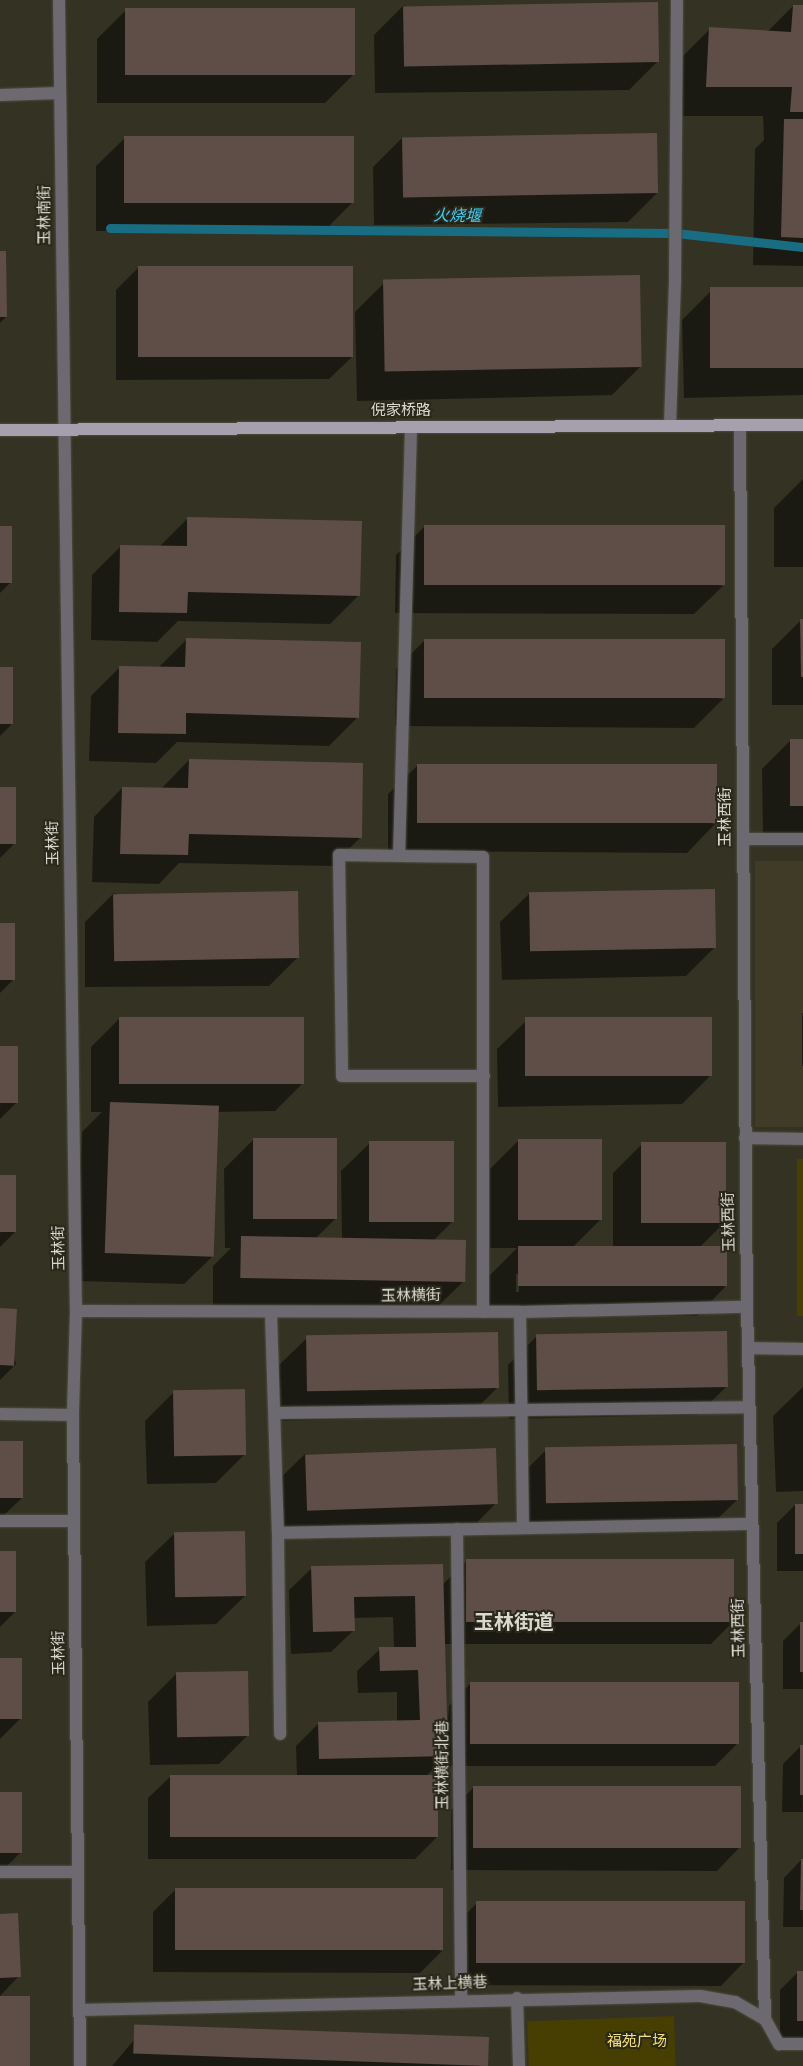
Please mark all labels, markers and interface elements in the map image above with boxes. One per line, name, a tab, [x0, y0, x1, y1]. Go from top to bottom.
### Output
street label: 玉林南街	[36, 185, 54, 245]
water label: 火烧堰	[433, 206, 481, 226]
street label: 倪家桥路	[371, 402, 431, 420]
street label: 玉林西街	[717, 787, 735, 847]
street label: 玉林街	[44, 820, 62, 866]
street label: 玉林西街	[719, 1192, 739, 1252]
street label: 玉林街	[50, 1225, 68, 1271]
street label: 玉林横街	[381, 1286, 441, 1306]
street label: 玉林西街	[729, 1598, 749, 1658]
district label: 玉林街道	[474, 1610, 554, 1634]
street label: 玉林街	[50, 1630, 68, 1676]
street label: 玉林横街北巷	[434, 1720, 452, 1810]
street label: 玉林上横巷	[412, 1974, 488, 1994]
park label: 福苑广场	[607, 2033, 667, 2051]

